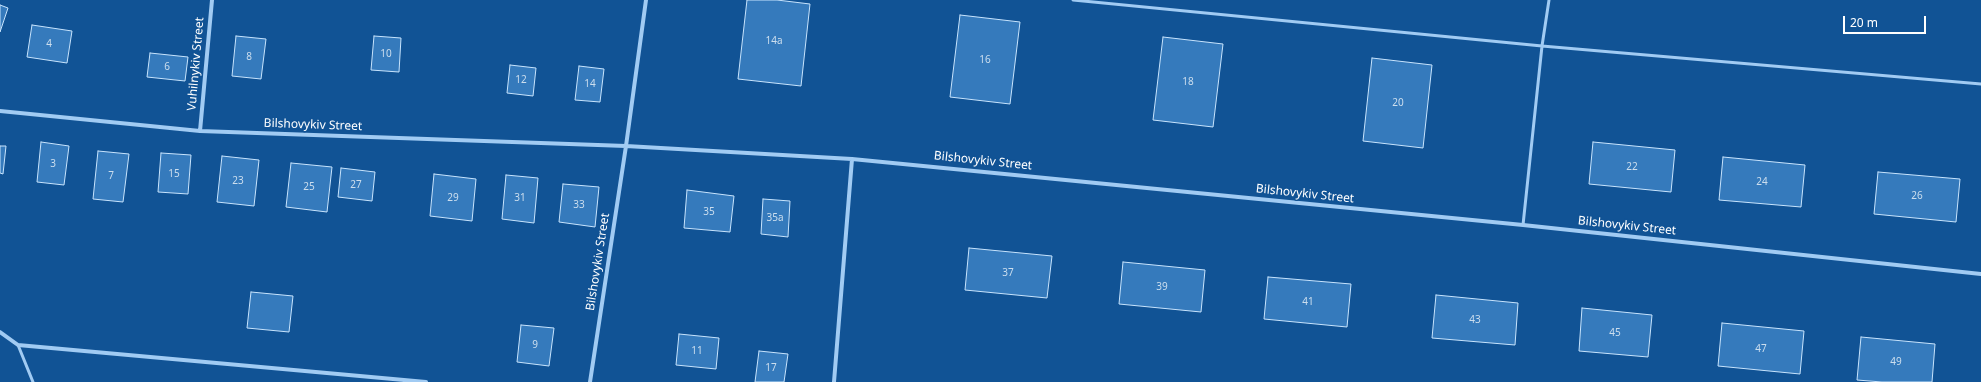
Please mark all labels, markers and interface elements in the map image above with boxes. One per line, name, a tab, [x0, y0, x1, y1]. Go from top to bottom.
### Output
scale bar	[1845, 8, 1928, 34]
text: 20 m	[1850, 14, 1878, 31]
street label: Vuhilnykiv Street	[185, 17, 207, 111]
house number: 14а	[766, 35, 782, 47]
house number: 4	[46, 38, 52, 50]
house number: 10	[380, 48, 392, 60]
house number: 8	[246, 51, 252, 63]
house number: 16	[979, 54, 991, 66]
house number: 6	[164, 61, 170, 73]
house number: 12	[515, 74, 527, 86]
house number: 18	[1182, 76, 1194, 88]
house number: 14	[584, 78, 596, 90]
house number: 20	[1392, 97, 1404, 109]
street label: Bilshovykiv Street	[263, 116, 363, 134]
street label: Bilshovykiv Street	[933, 149, 1033, 173]
house number: 3	[50, 158, 56, 170]
house number: 22	[1626, 161, 1638, 173]
house number: 15	[168, 168, 180, 180]
house number: 7	[108, 170, 114, 182]
house number: 23	[232, 175, 244, 187]
house number: 24	[1756, 176, 1768, 188]
house number: 27	[350, 179, 362, 191]
house number: 25	[303, 181, 315, 193]
street label: Bilshovykiv Street	[1255, 182, 1355, 206]
house number: 26	[1911, 190, 1923, 202]
house number: 29	[447, 192, 459, 204]
house number: 31	[514, 192, 526, 204]
house number: 33	[573, 199, 585, 211]
house number: 35	[703, 206, 715, 218]
street label: Bilshovykiv Street	[583, 212, 613, 312]
house number: 35а	[767, 212, 783, 224]
street label: Bilshovykiv Street	[1577, 214, 1677, 238]
house number: 37	[1002, 267, 1014, 279]
house number: 39	[1156, 281, 1168, 293]
house number: 41	[1302, 296, 1314, 308]
house number: 43	[1469, 314, 1481, 326]
house number: 45	[1609, 327, 1621, 339]
house number: 9	[532, 339, 538, 351]
house number: 47	[1755, 343, 1767, 355]
house number: 11	[691, 345, 703, 357]
house number: 49	[1890, 356, 1902, 368]
house number: 17	[765, 362, 777, 374]

